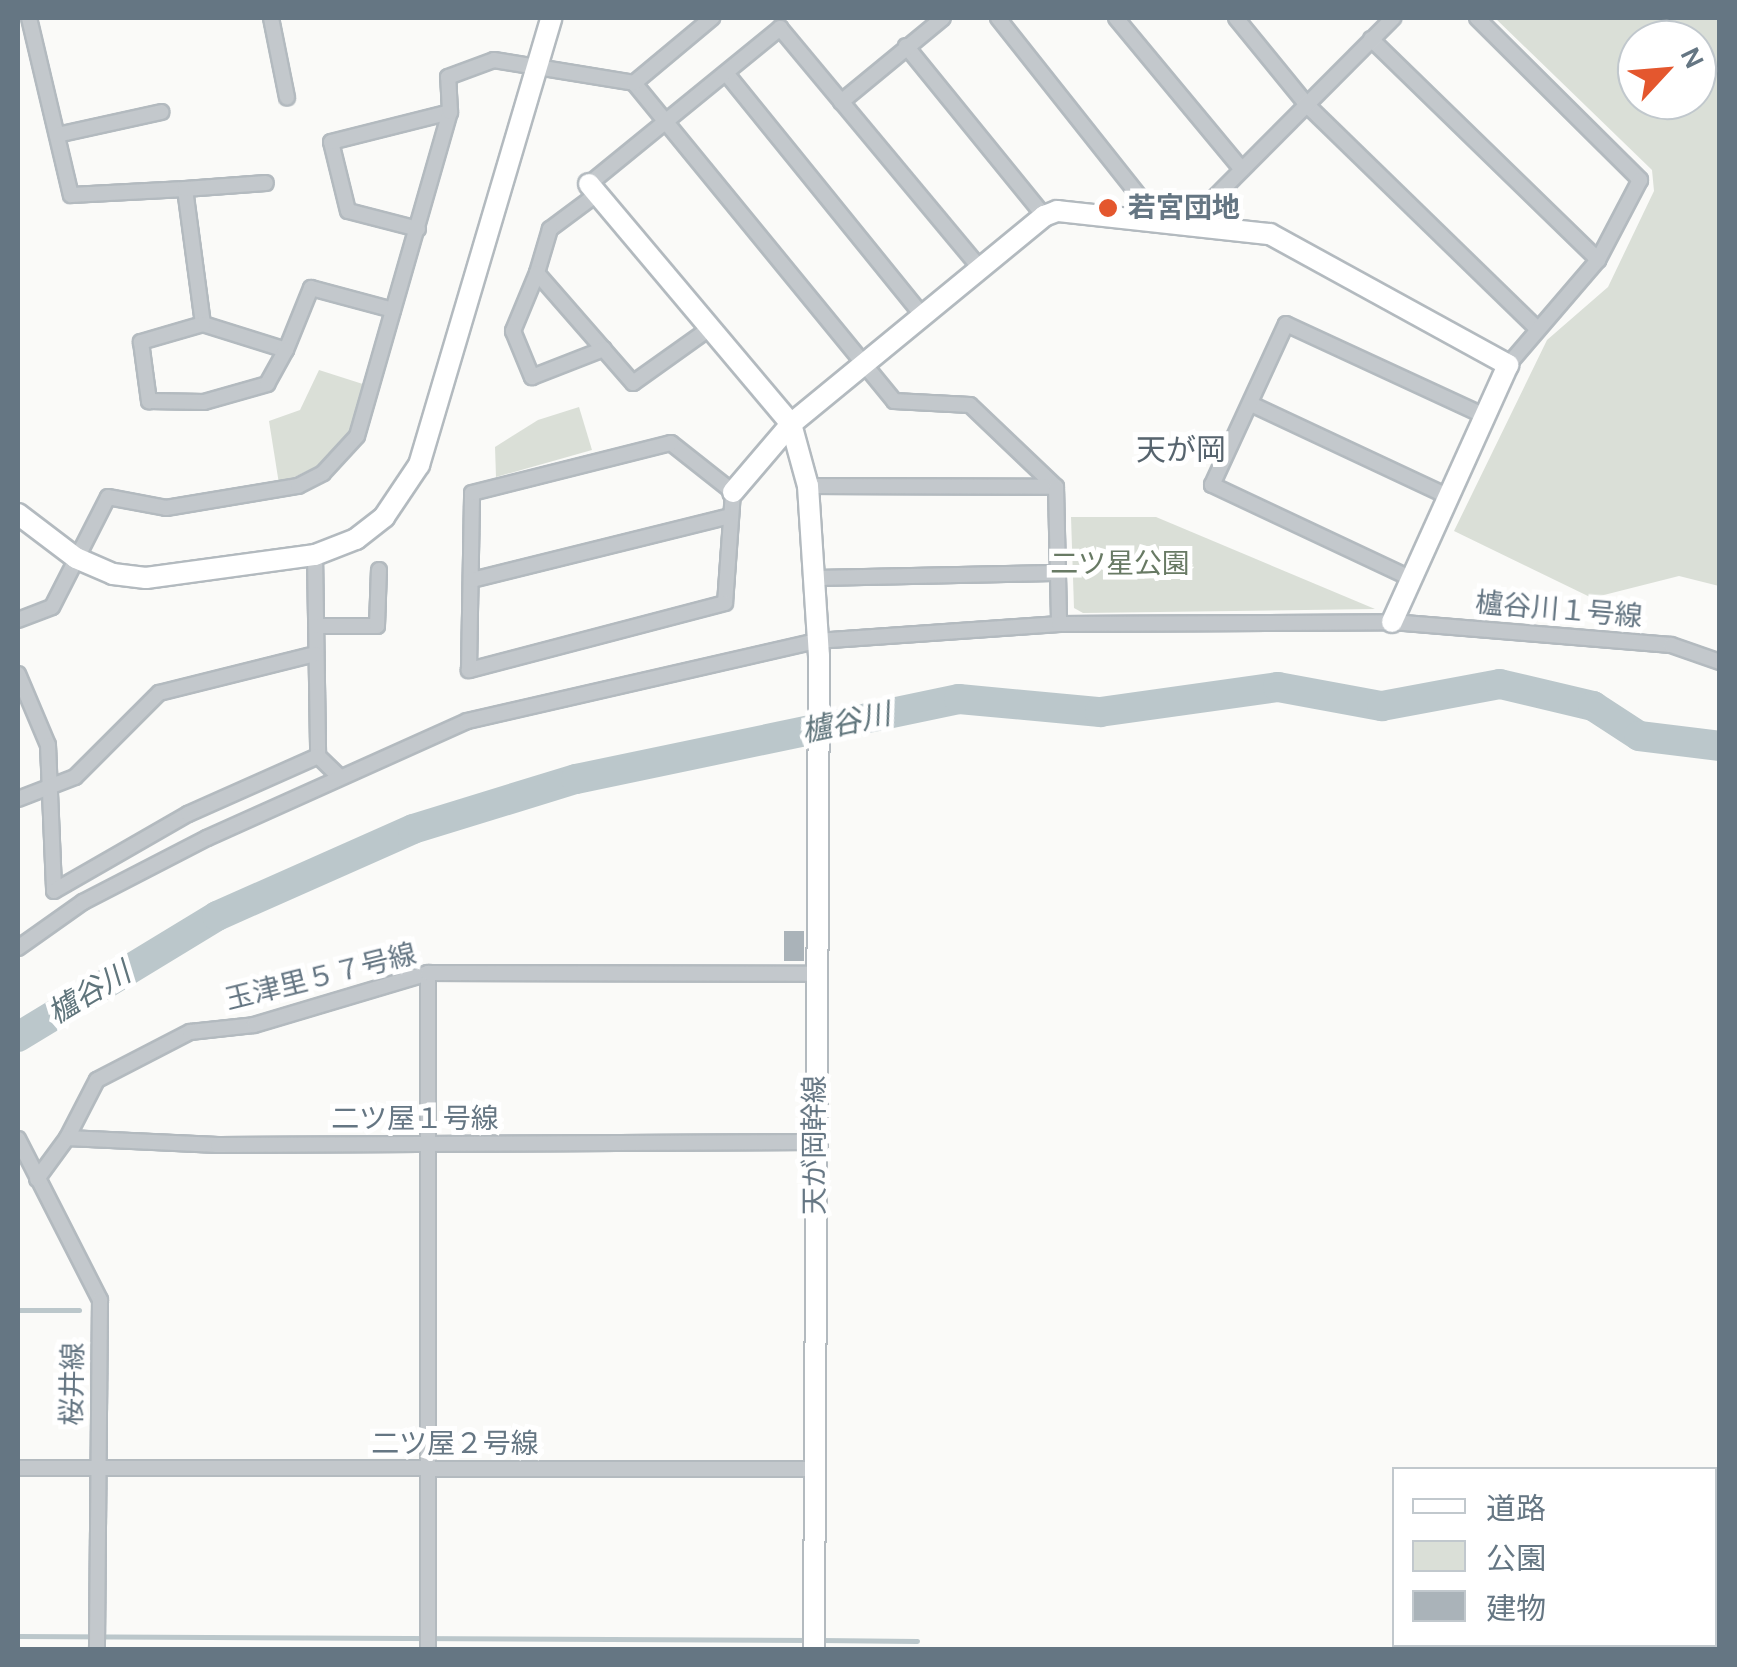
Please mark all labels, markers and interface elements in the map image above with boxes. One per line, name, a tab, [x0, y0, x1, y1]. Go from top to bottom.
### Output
north arrow	[1617, 20, 1717, 120]
text: N	[1673, 41, 1712, 74]
place label: 若宮団地	[1128, 191, 1240, 225]
marker: 若宮団地	[1097, 197, 1119, 219]
district label: 天が岡	[1136, 432, 1226, 468]
park label: 二ツ星公園	[1050, 547, 1190, 581]
street label: 櫨谷川１号線	[1474, 586, 1644, 634]
water label: 櫨谷川	[798, 696, 894, 750]
street label: 玉津里５７号線	[222, 937, 420, 1017]
water label: 櫨谷川	[41, 954, 137, 1032]
street label: 天が岡幹線	[798, 1075, 832, 1215]
street label: 二ツ屋１号線	[331, 1102, 499, 1136]
street label: 桜井線	[55, 1342, 91, 1426]
street label: 二ツ屋２号線	[371, 1427, 539, 1461]
legend	[1392, 1467, 1717, 1647]
text: 道路	[1486, 1491, 1546, 1527]
text: 公園	[1486, 1541, 1546, 1577]
text: 建物	[1486, 1591, 1546, 1627]

